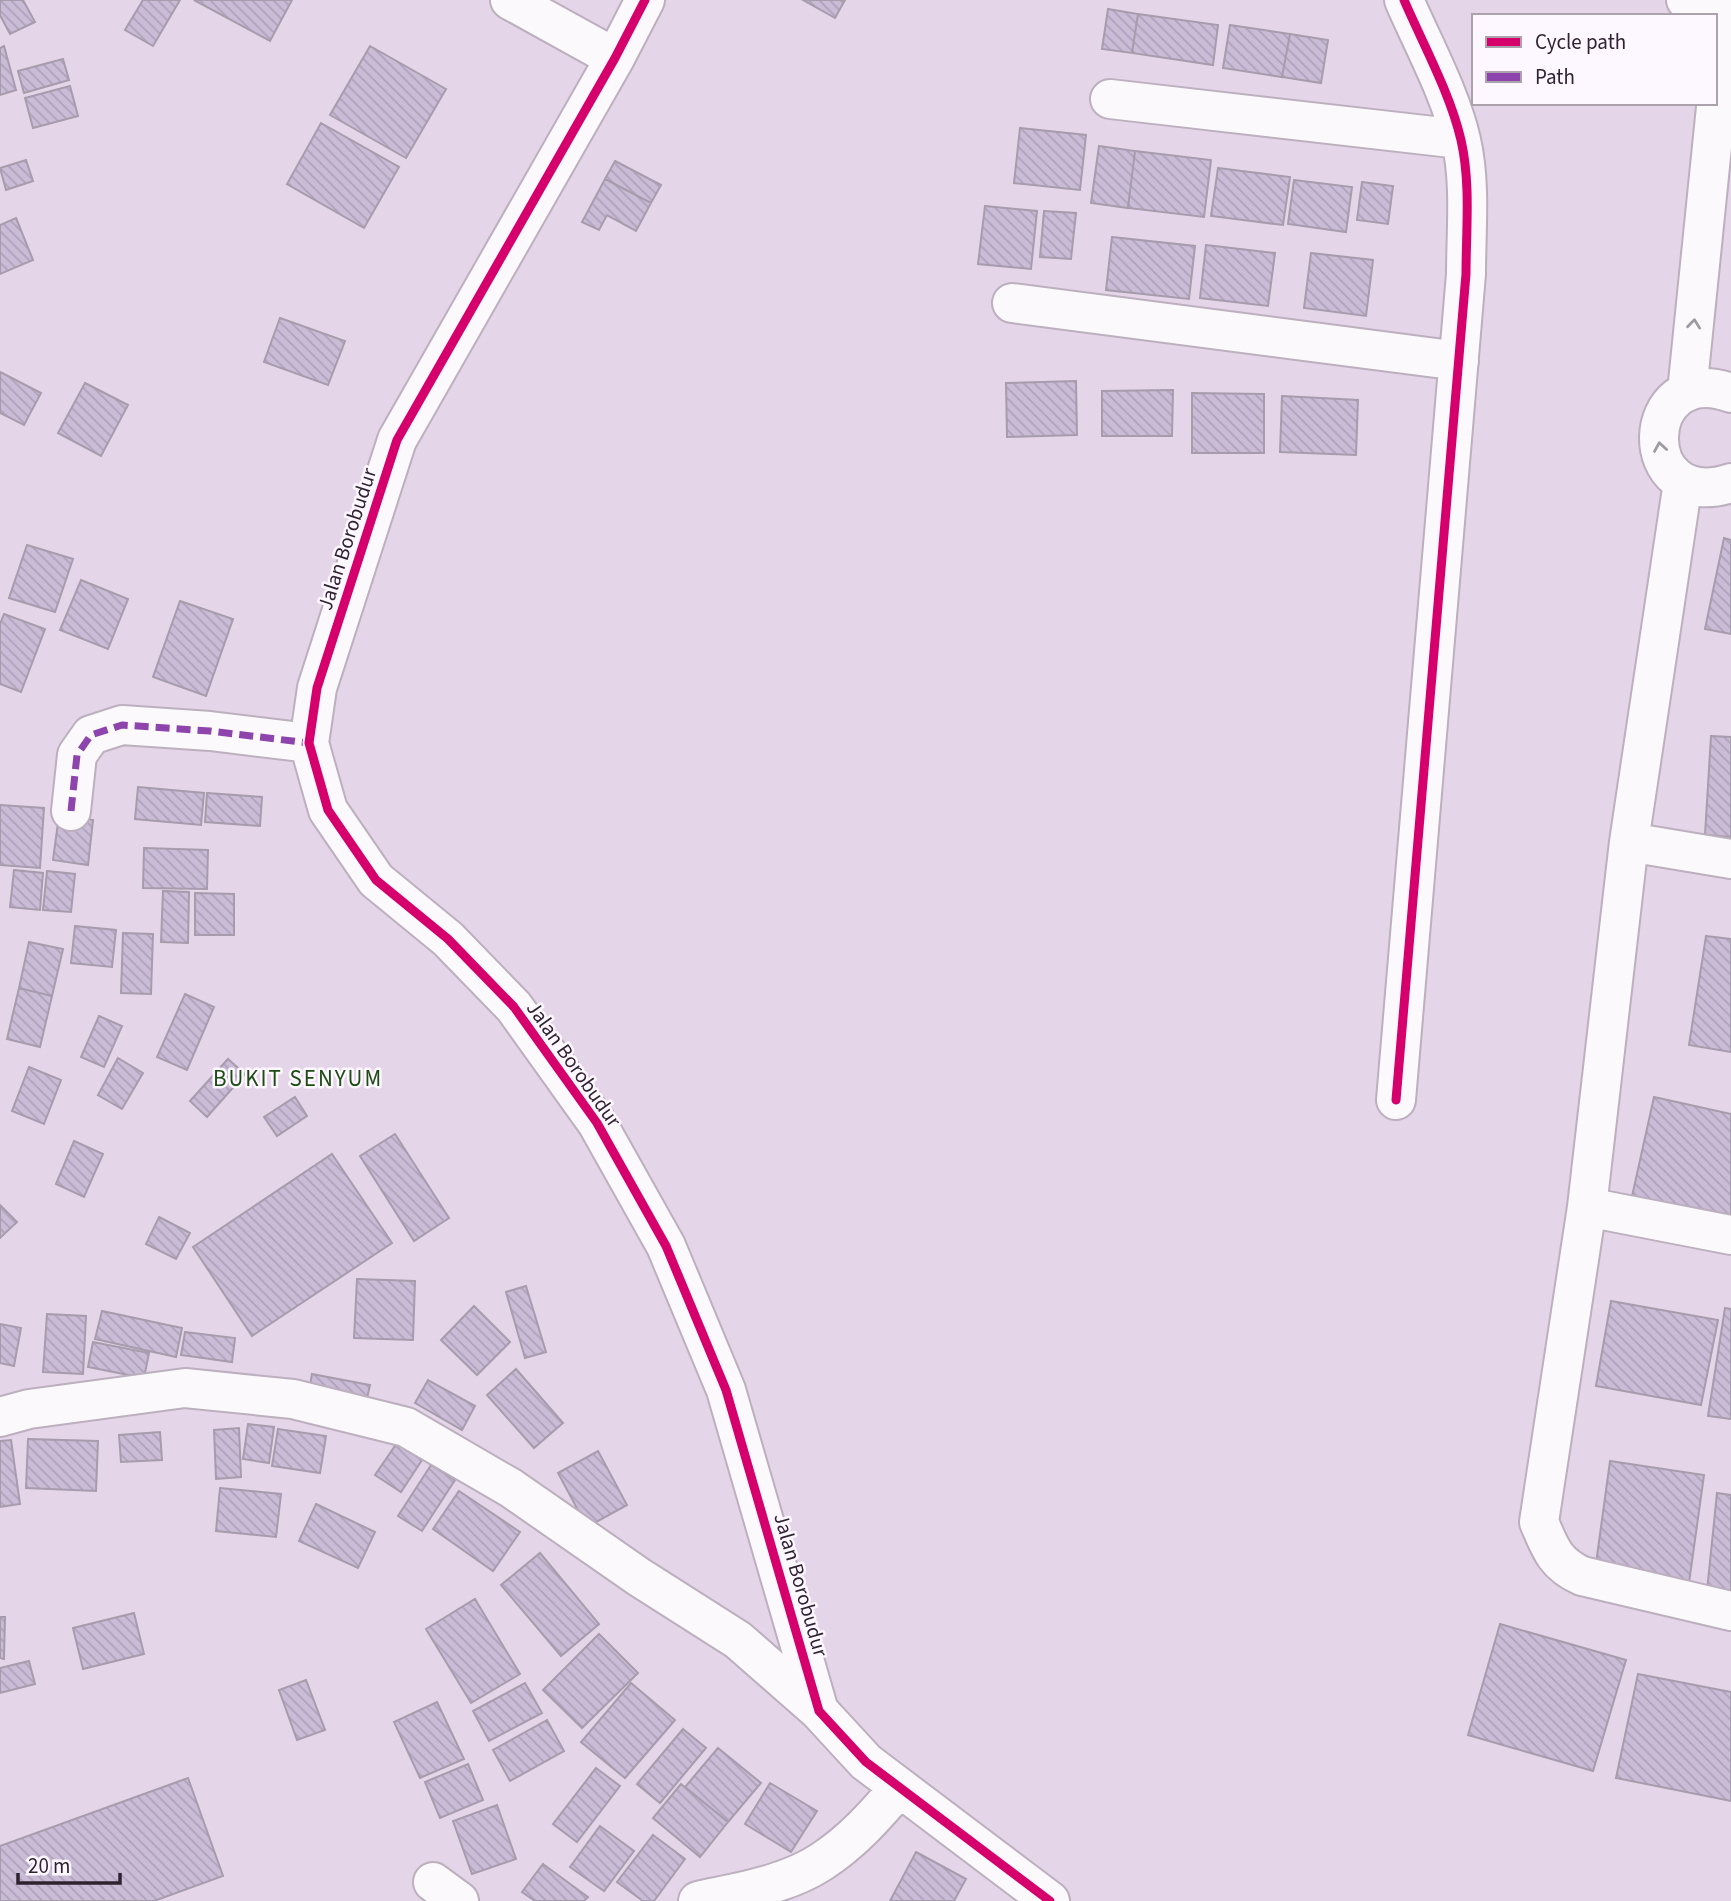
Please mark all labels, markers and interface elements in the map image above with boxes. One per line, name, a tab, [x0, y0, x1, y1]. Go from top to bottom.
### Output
legend	[1472, 14, 1717, 105]
text: Cycle path	[1535, 27, 1626, 57]
text: Path	[1535, 62, 1575, 92]
one-way arrow	[1686, 318, 1701, 329]
one-way arrow	[1653, 442, 1668, 453]
street label: Jalan Borobudur	[310, 463, 384, 614]
street label: Jalan Borobudur	[519, 995, 629, 1134]
district label: BUKIT SENYUM	[213, 1062, 383, 1095]
street label: Jalan Borobudur	[766, 1510, 836, 1661]
scale bar	[18, 1842, 119, 1886]
text: 20 m	[28, 1851, 70, 1881]

